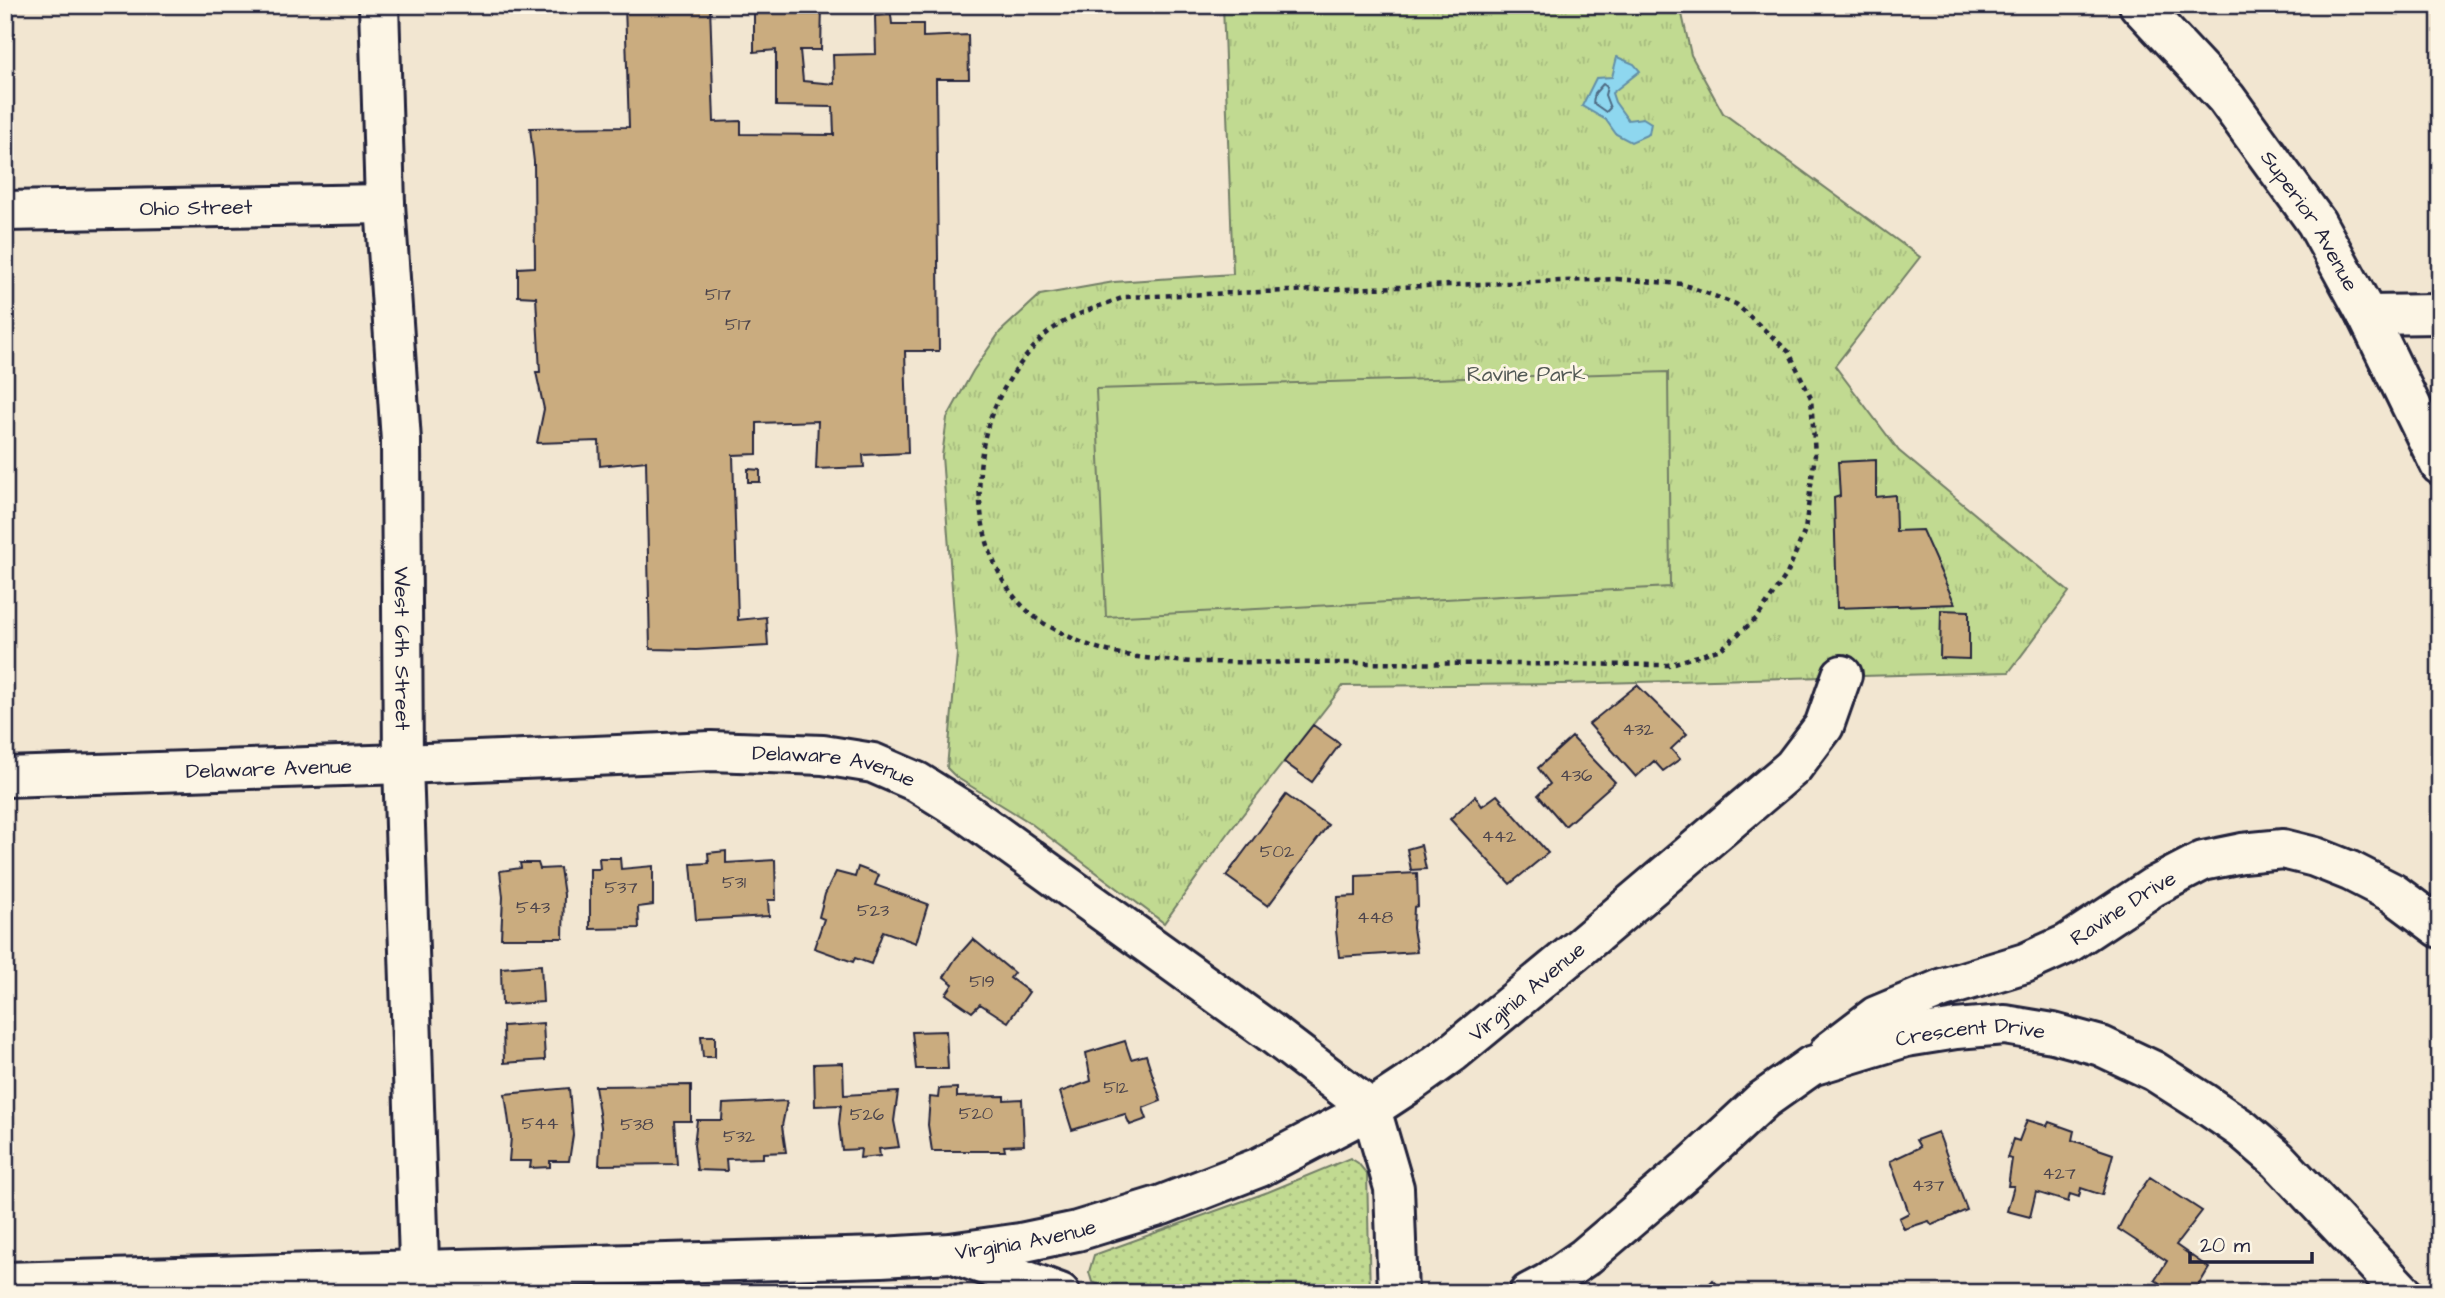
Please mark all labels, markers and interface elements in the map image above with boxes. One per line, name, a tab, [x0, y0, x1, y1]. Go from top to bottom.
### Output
street label: Superior Avenue	[2254, 144, 2365, 296]
street label: Ohio Street	[139, 192, 253, 224]
house number: 517	[705, 282, 731, 307]
house number: 517	[725, 312, 751, 337]
park label: Ravine Park	[1467, 360, 1585, 389]
street label: West 6th Street	[387, 566, 417, 731]
house number: 432	[1622, 717, 1655, 742]
street label: Delaware Avenue	[752, 738, 920, 795]
street label: Delaware Avenue	[185, 752, 352, 786]
house number: 436	[1560, 763, 1592, 788]
house number: 442	[1482, 824, 1517, 849]
house number: 502	[1260, 839, 1295, 864]
street label: Ravine Drive	[2065, 864, 2181, 953]
house number: 531	[722, 870, 746, 895]
house number: 537	[605, 875, 637, 900]
house number: 543	[516, 895, 550, 920]
house number: 523	[857, 898, 889, 923]
house number: 448	[1357, 905, 1393, 930]
street label: Virginia Avenue	[1463, 935, 1592, 1048]
house number: 519	[969, 969, 995, 994]
street label: Crescent Drive	[1892, 1011, 2047, 1054]
house number: 512	[1103, 1075, 1129, 1100]
house number: 520	[959, 1101, 993, 1126]
house number: 526	[850, 1102, 884, 1127]
house number: 544	[521, 1111, 559, 1136]
house number: 538	[620, 1112, 654, 1137]
house number: 532	[723, 1124, 756, 1149]
house number: 427	[2042, 1161, 2076, 1186]
house number: 437	[1912, 1173, 1944, 1198]
street label: Virginia Avenue	[953, 1212, 1100, 1267]
scale bar	[2190, 1221, 2312, 1265]
text: 20 m	[2200, 1231, 2251, 1260]

